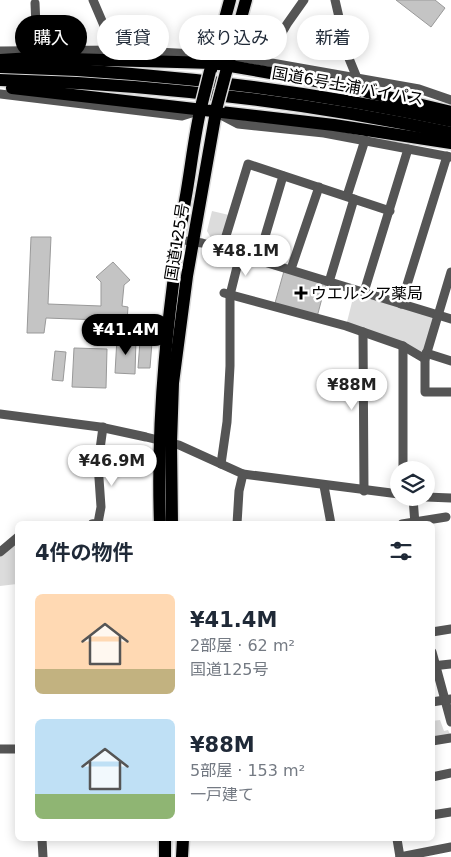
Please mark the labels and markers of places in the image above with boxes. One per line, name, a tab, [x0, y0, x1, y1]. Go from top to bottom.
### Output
pin: ¥48.1M	[205, 234, 287, 277]
place label: ウエルシア薬局	[311, 284, 423, 303]
marker: ウエルシア薬局	[295, 287, 307, 299]
pin: ¥41.4M	[85, 314, 167, 356]
pin: ¥88M	[322, 368, 382, 411]
pin: ¥46.9M	[71, 444, 153, 487]

